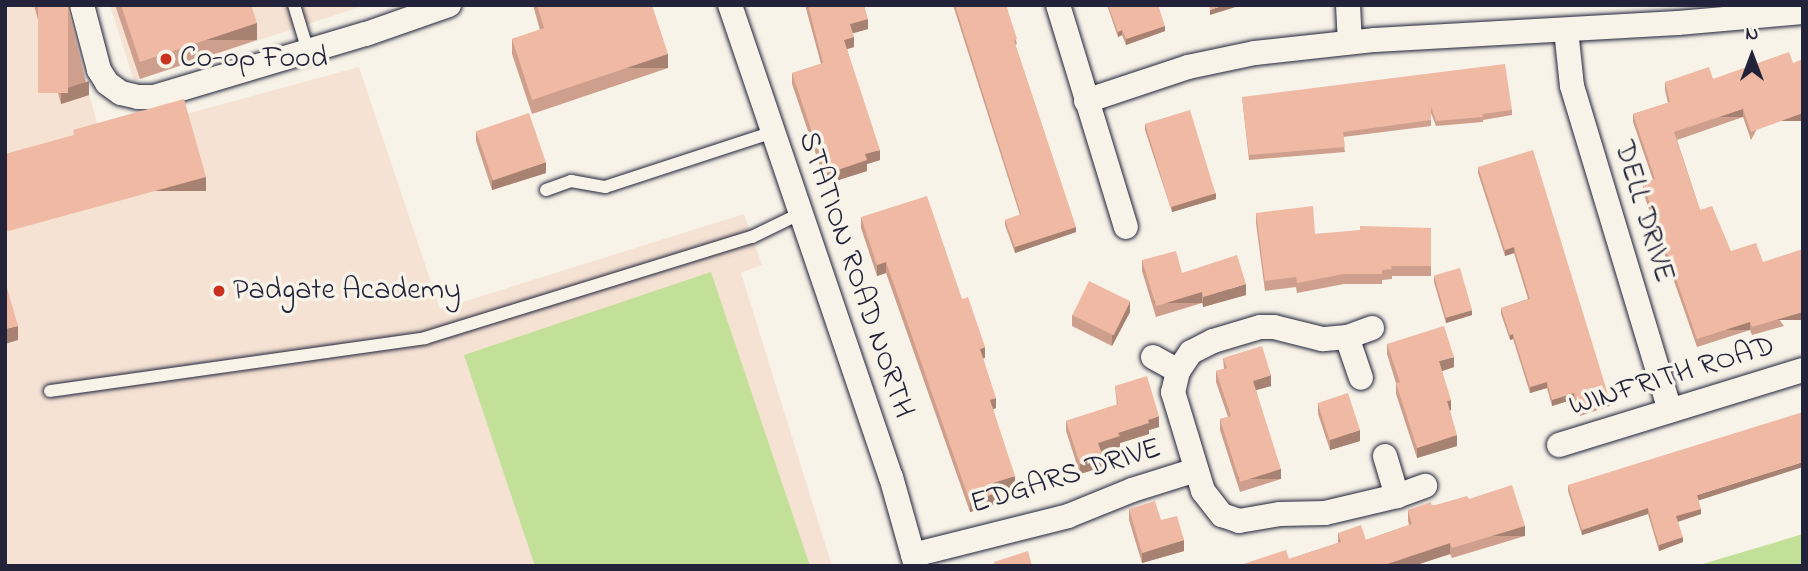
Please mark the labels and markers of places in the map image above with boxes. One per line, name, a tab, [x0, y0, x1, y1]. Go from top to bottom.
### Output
place label: Co-op Food	[180, 41, 328, 77]
marker: Co-op Food	[158, 51, 174, 67]
place label: Padgate Academy	[233, 273, 461, 309]
marker: Padgate Academy	[211, 283, 227, 299]

